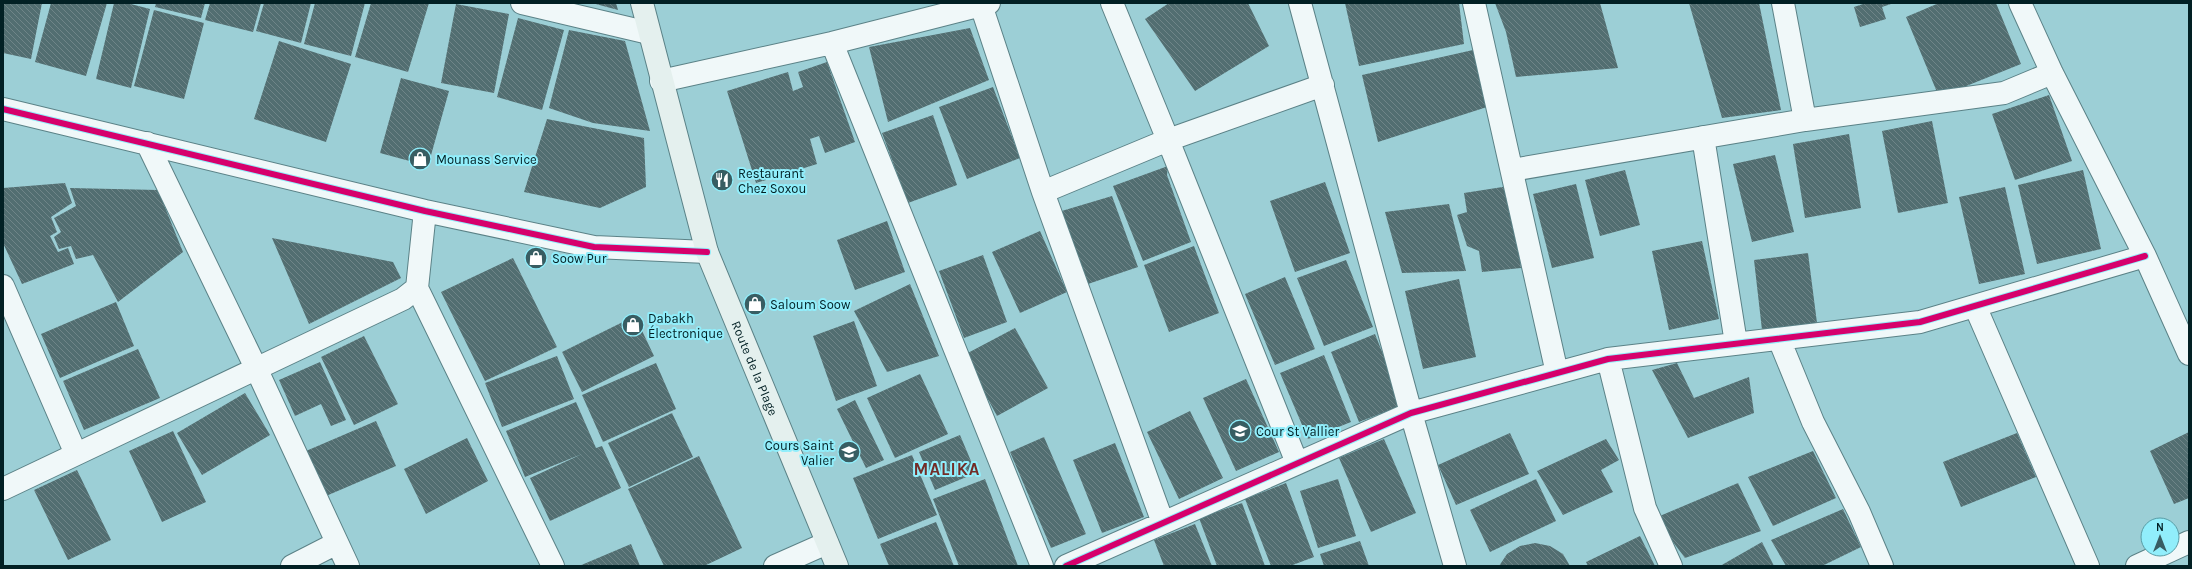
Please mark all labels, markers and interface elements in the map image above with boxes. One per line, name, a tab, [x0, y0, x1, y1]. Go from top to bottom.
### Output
shop icon: Mounass Service	[407, 146, 433, 172]
place label: Mounass Service	[436, 152, 537, 167]
place label: Restaurant Chez Soxou	[738, 166, 806, 196]
restaurant icon: Restaurant Chez Soxou	[709, 167, 735, 193]
shop icon: Soow Pur	[523, 245, 549, 271]
place label: Soow Pur	[552, 251, 607, 266]
shop icon: Saloum Soow	[742, 291, 768, 317]
place label: Saloum Soow	[770, 297, 851, 312]
place label: Dabakh Électronique	[648, 311, 723, 342]
shop icon: Dabakh Électronique	[620, 312, 646, 338]
street label: Route de la Plage	[729, 319, 781, 418]
school or university icon: Cour St Vallier	[1227, 418, 1253, 444]
place label: Cour St Vallier	[1256, 424, 1339, 439]
place label: Cours Saint Valier	[765, 438, 834, 468]
school or university icon: Cours Saint Valier	[836, 439, 862, 465]
district label: MALIKA	[914, 459, 980, 479]
north arrow	[2140, 517, 2180, 557]
text: N	[2156, 521, 2164, 534]

